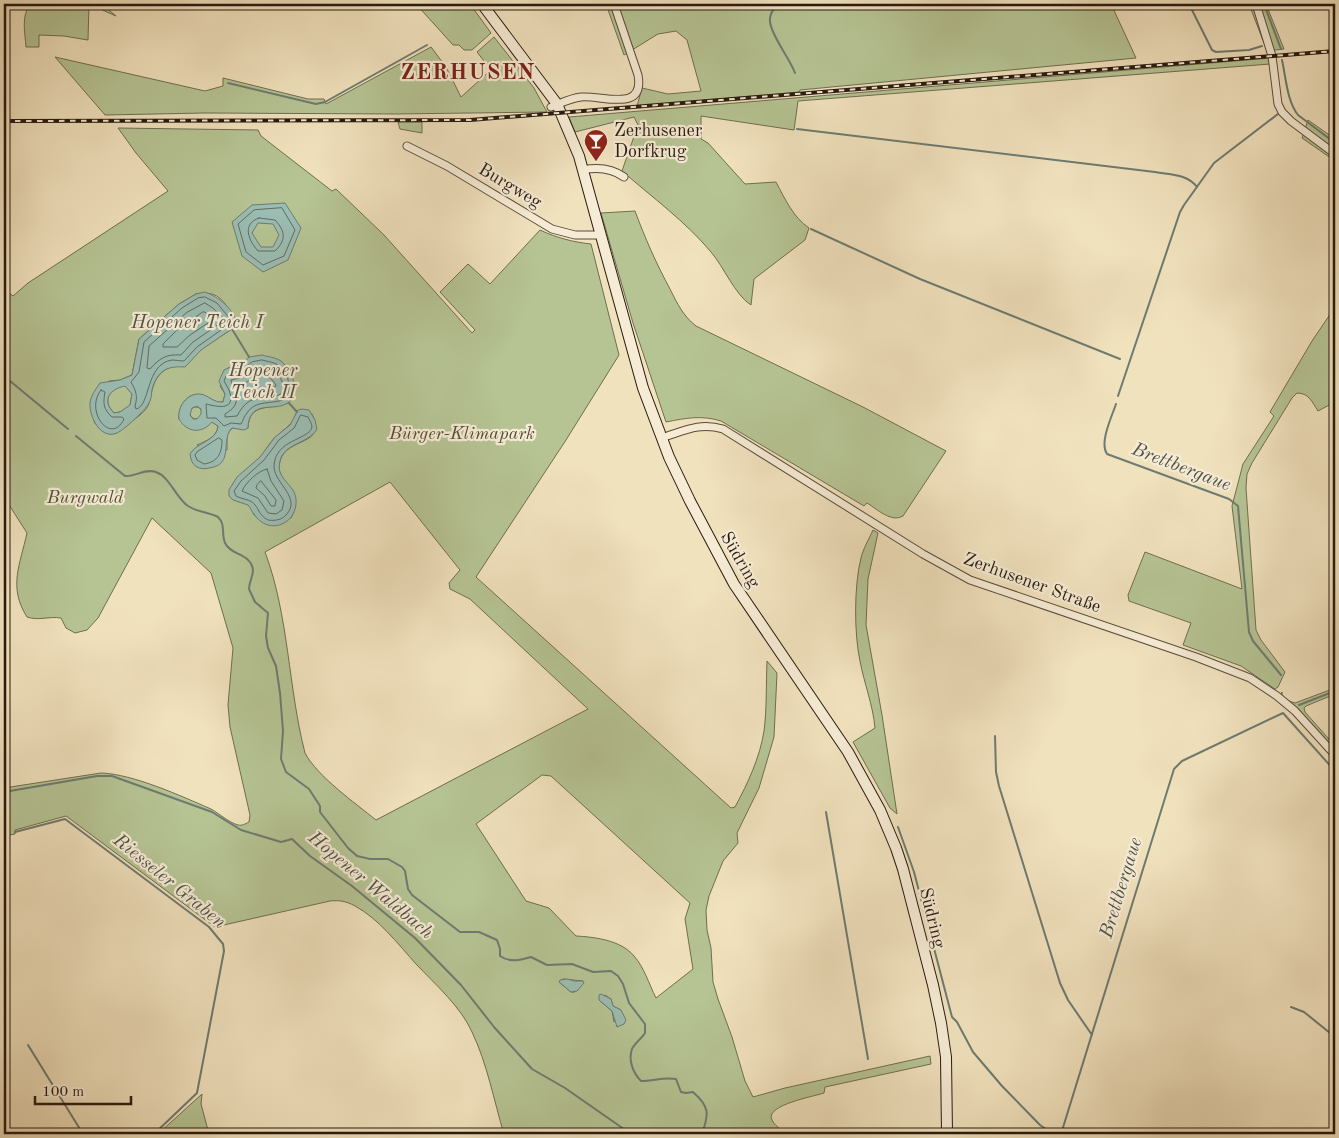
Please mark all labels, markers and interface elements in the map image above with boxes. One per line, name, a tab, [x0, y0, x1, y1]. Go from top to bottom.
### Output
district label: ZERHUSEN	[401, 62, 535, 84]
place label: Zerhusener Dorfkrug	[614, 122, 703, 161]
bar icon: Zerhusener Dorfkrug	[583, 128, 609, 162]
street label: Burgweg	[475, 160, 545, 212]
water label: Hopener Teich I	[130, 314, 265, 333]
water label: Hopener Teich II	[228, 362, 298, 403]
park label: Bürger-Klimapark	[388, 425, 535, 443]
water label: Brettbergaue	[1128, 440, 1233, 496]
park label: Burgwald	[46, 489, 124, 507]
street label: Südring	[717, 529, 763, 592]
street label: Zerhusener Straße	[961, 550, 1103, 616]
water label: Hopener Waldbach	[303, 828, 436, 944]
water label: Riesseler Graben	[108, 830, 229, 933]
water label: Brettbergaue	[1097, 835, 1146, 942]
street label: Südring	[916, 886, 948, 950]
scale bar	[35, 1073, 131, 1105]
text: 100 m	[42, 1085, 84, 1100]

